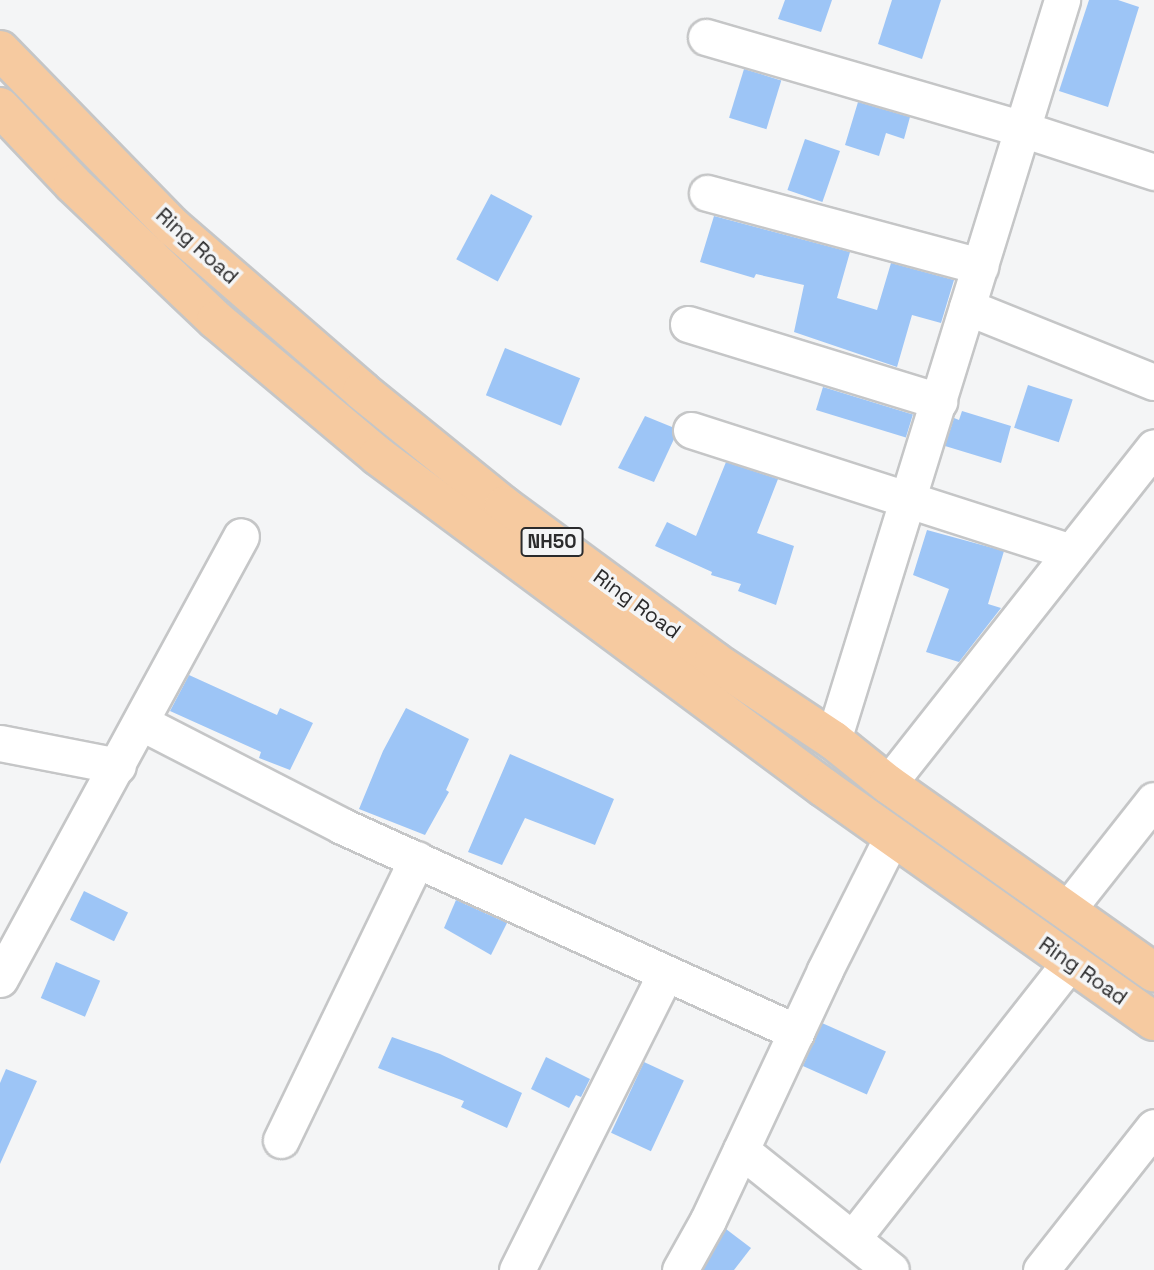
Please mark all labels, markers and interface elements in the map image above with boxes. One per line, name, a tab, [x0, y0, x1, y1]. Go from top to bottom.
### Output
street label: Ring Road	[151, 203, 243, 289]
road number: NH50	[520, 526, 584, 558]
street label: Ring Road	[588, 564, 686, 644]
street label: Ring Road	[1034, 932, 1132, 1010]

